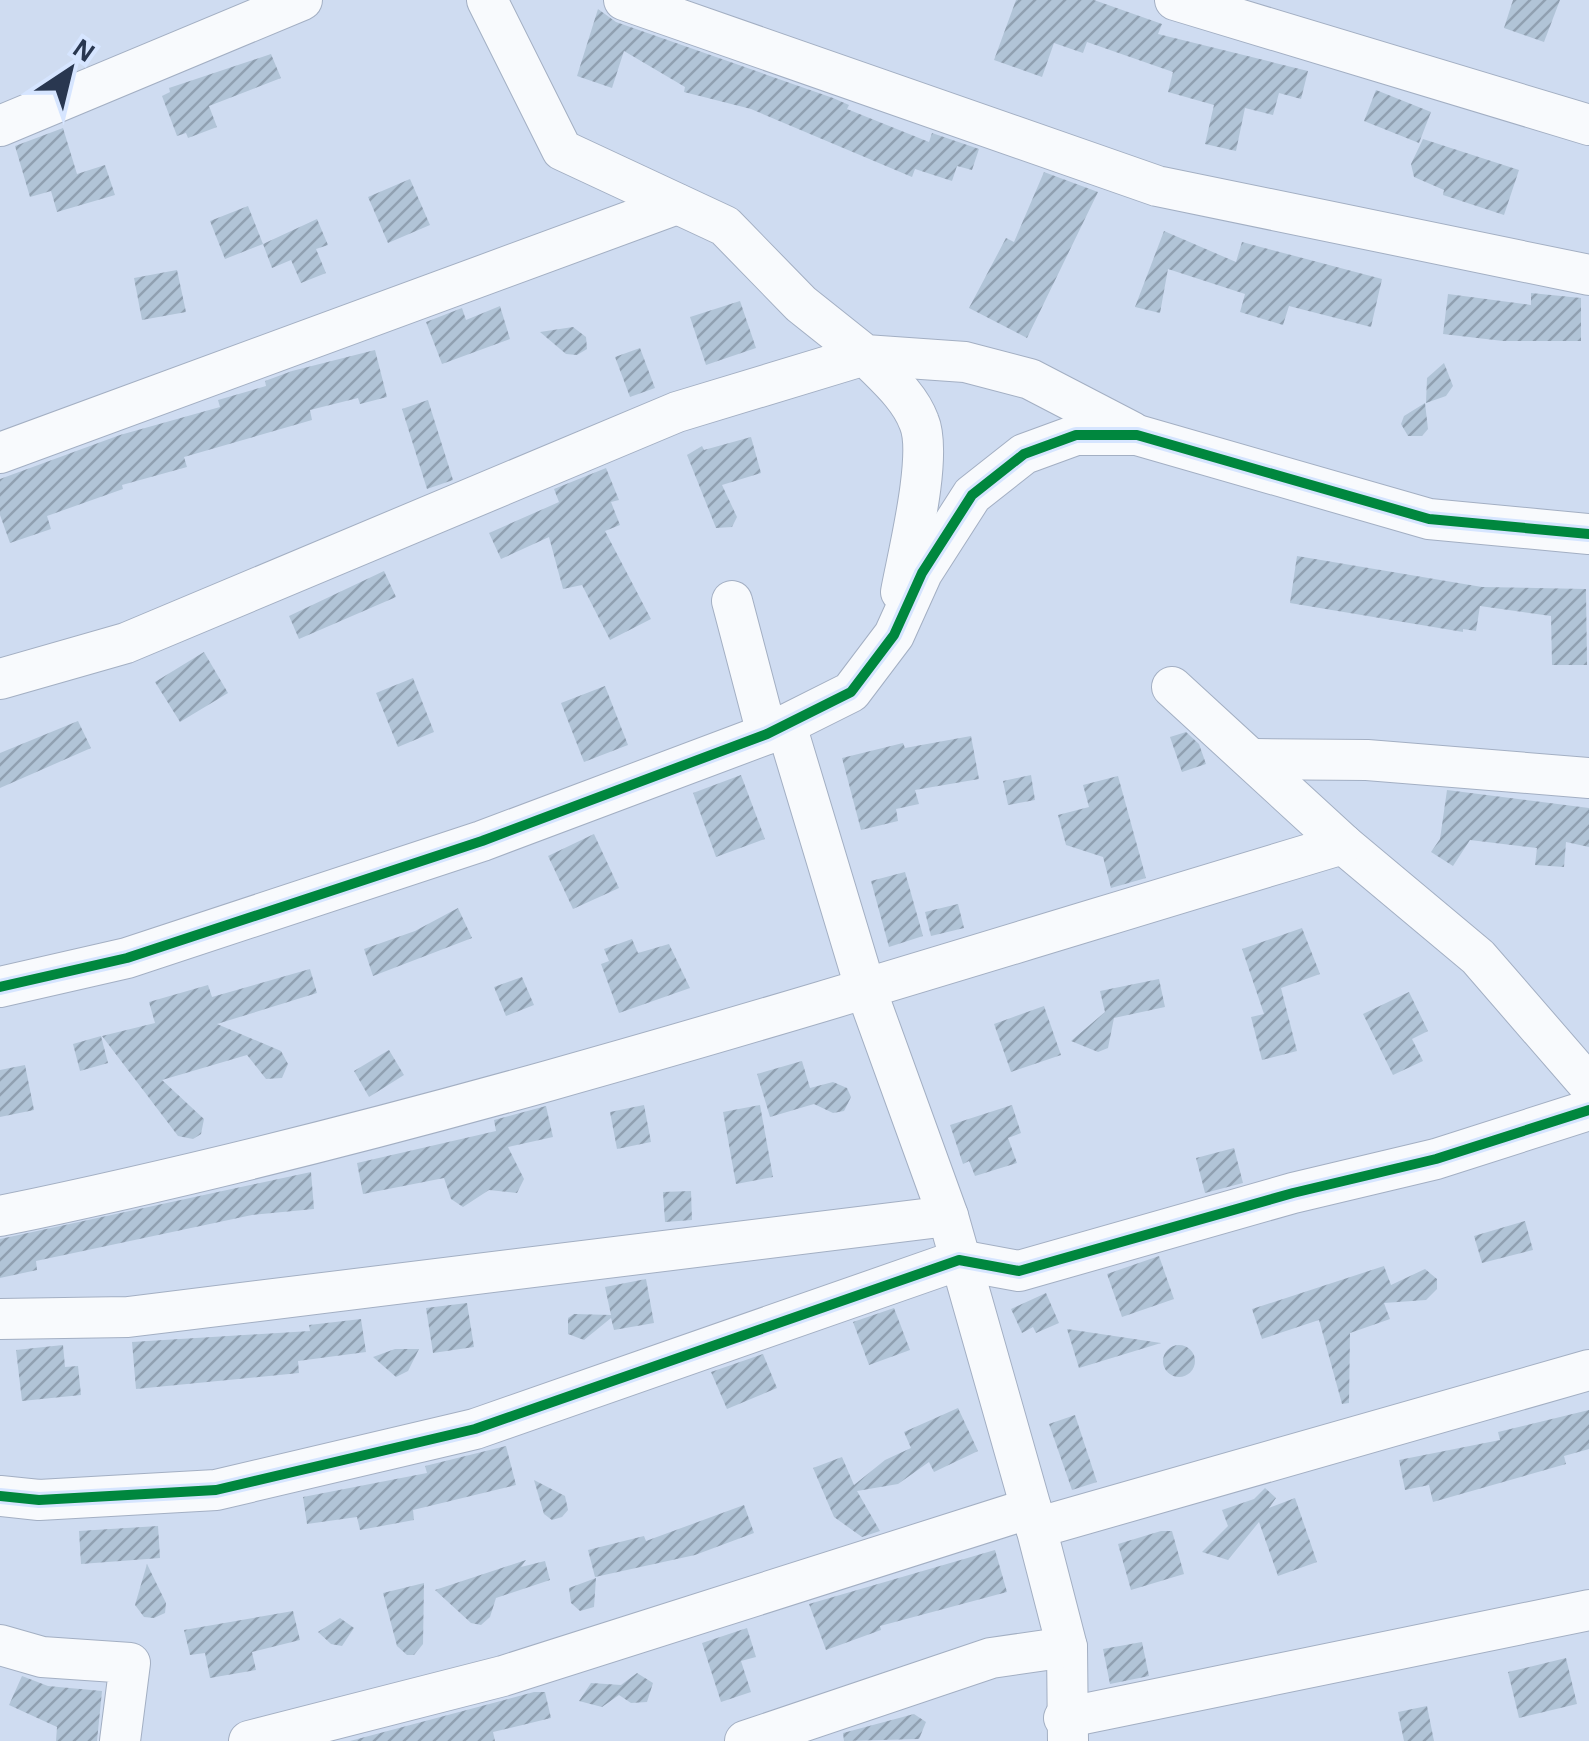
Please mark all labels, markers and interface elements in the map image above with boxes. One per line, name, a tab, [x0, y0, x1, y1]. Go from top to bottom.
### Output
north arrow	[20, 20, 120, 120]
text: N	[67, 34, 99, 68]

